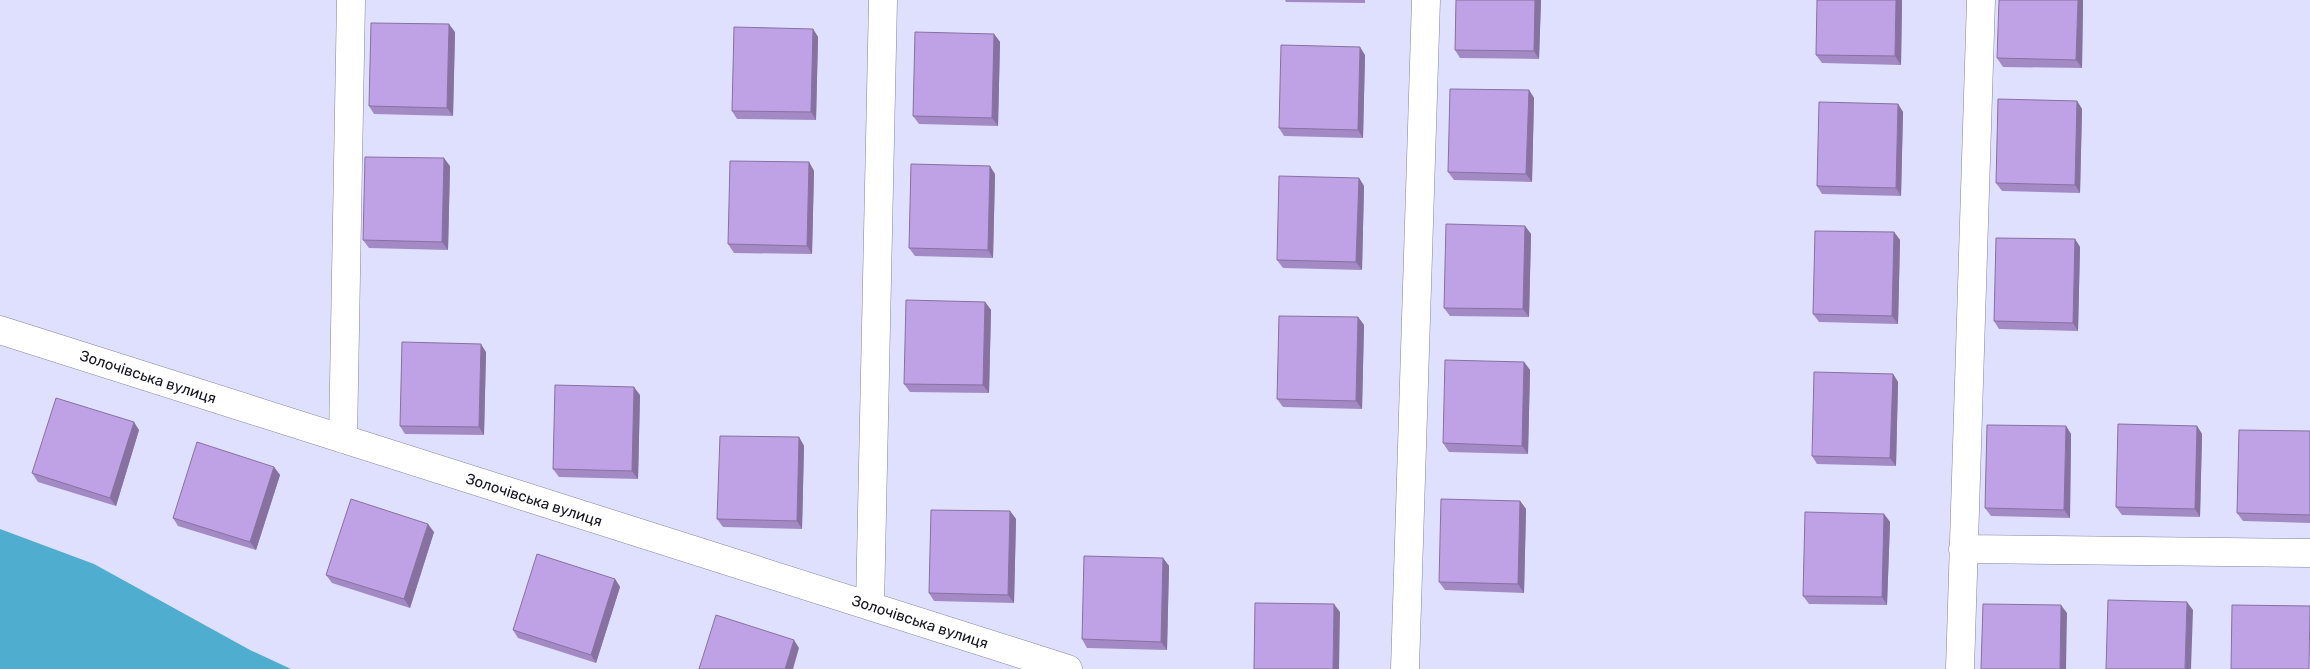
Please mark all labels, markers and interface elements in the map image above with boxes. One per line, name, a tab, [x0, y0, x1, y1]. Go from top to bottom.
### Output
street label: Золочівська вулиця	[77, 346, 219, 408]
street label: Золочівська вулиця	[463, 469, 605, 531]
street label: Золочівська вулиця	[849, 591, 991, 653]

